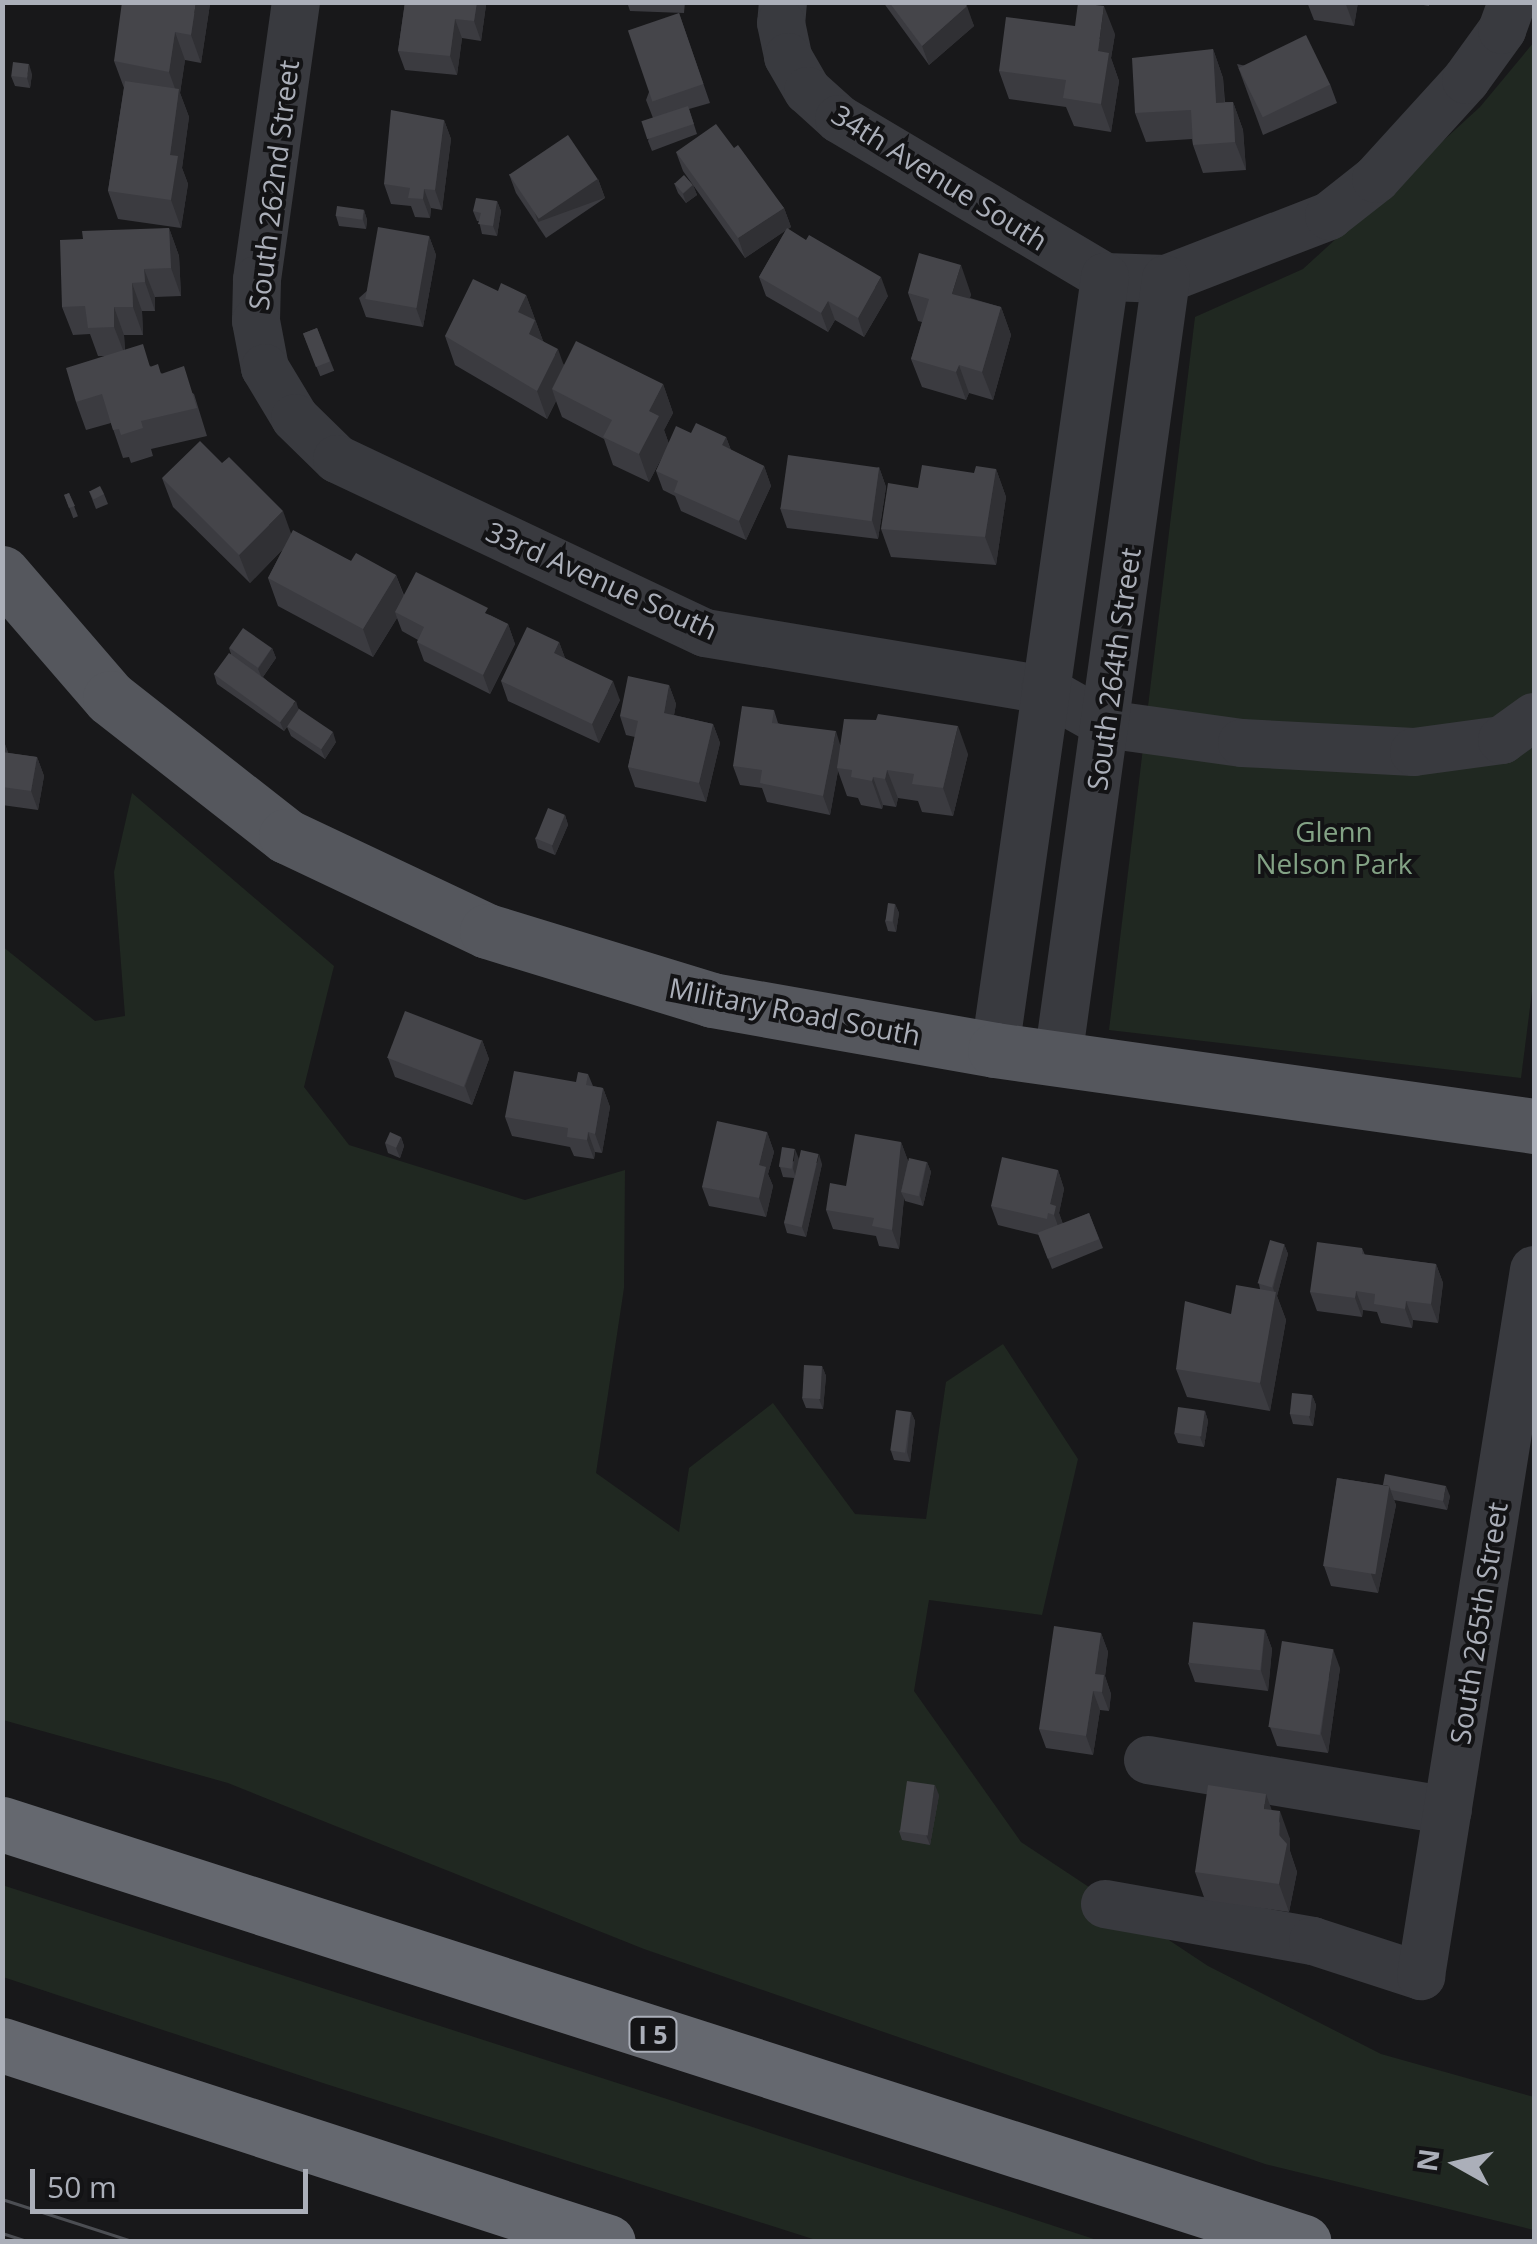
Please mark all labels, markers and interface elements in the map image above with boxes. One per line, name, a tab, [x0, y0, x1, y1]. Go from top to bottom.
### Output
street label: South 262nd Street	[241, 58, 305, 312]
street label: 34th Avenue South	[826, 97, 1054, 257]
street label: 33rd Avenue South	[481, 514, 723, 646]
street label: South 264th Street	[1079, 546, 1147, 792]
park label: Glenn Nelson Park	[1255, 814, 1413, 880]
street label: Military Road South	[666, 970, 924, 1052]
street label: South 265th Street	[1442, 1500, 1514, 1746]
road number: I 5	[628, 2014, 678, 2054]
north arrow	[1407, 2114, 1507, 2214]
text: N	[1407, 2146, 1448, 2174]
scale bar	[35, 2149, 312, 2211]
text: 50 m	[47, 2166, 117, 2207]

